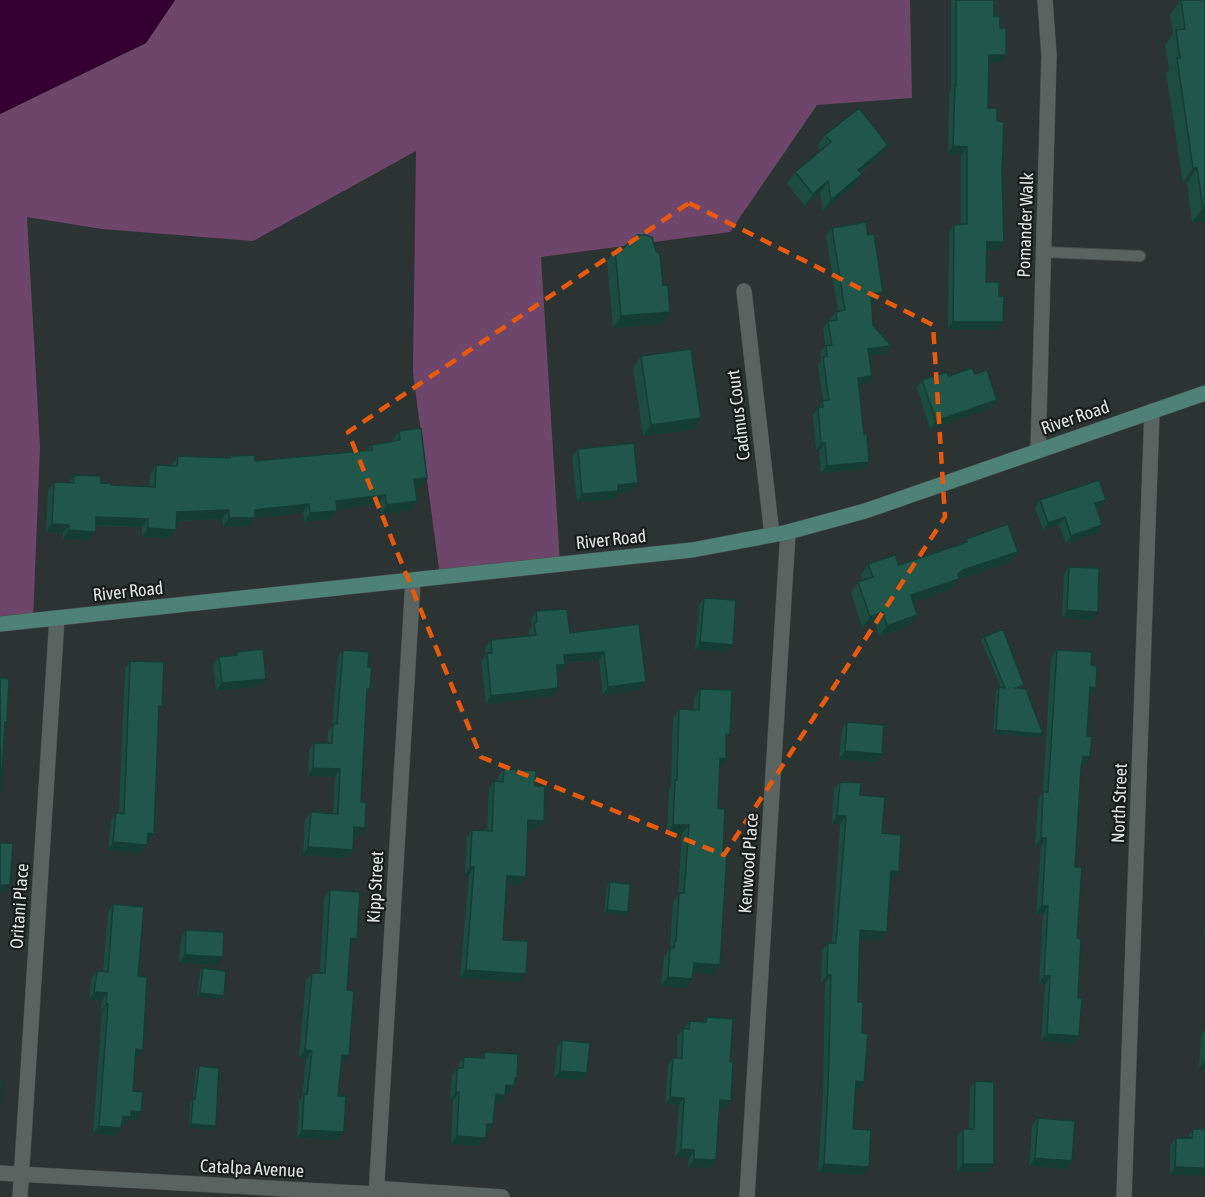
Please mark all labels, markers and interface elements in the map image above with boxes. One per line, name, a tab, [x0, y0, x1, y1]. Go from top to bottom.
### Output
street label: Pomander Walk	[1013, 172, 1037, 278]
street label: Cadmus Court	[722, 369, 754, 461]
street label: River Road	[1038, 396, 1112, 438]
street label: River Road	[575, 525, 647, 553]
street label: River Road	[92, 577, 164, 605]
street label: North Street	[1107, 763, 1131, 843]
street label: Kenwood Place	[734, 812, 762, 914]
street label: Kipp Street	[363, 851, 387, 923]
street label: Oritani Place	[6, 863, 32, 949]
street label: Catalpa Avenue	[200, 1155, 304, 1181]

